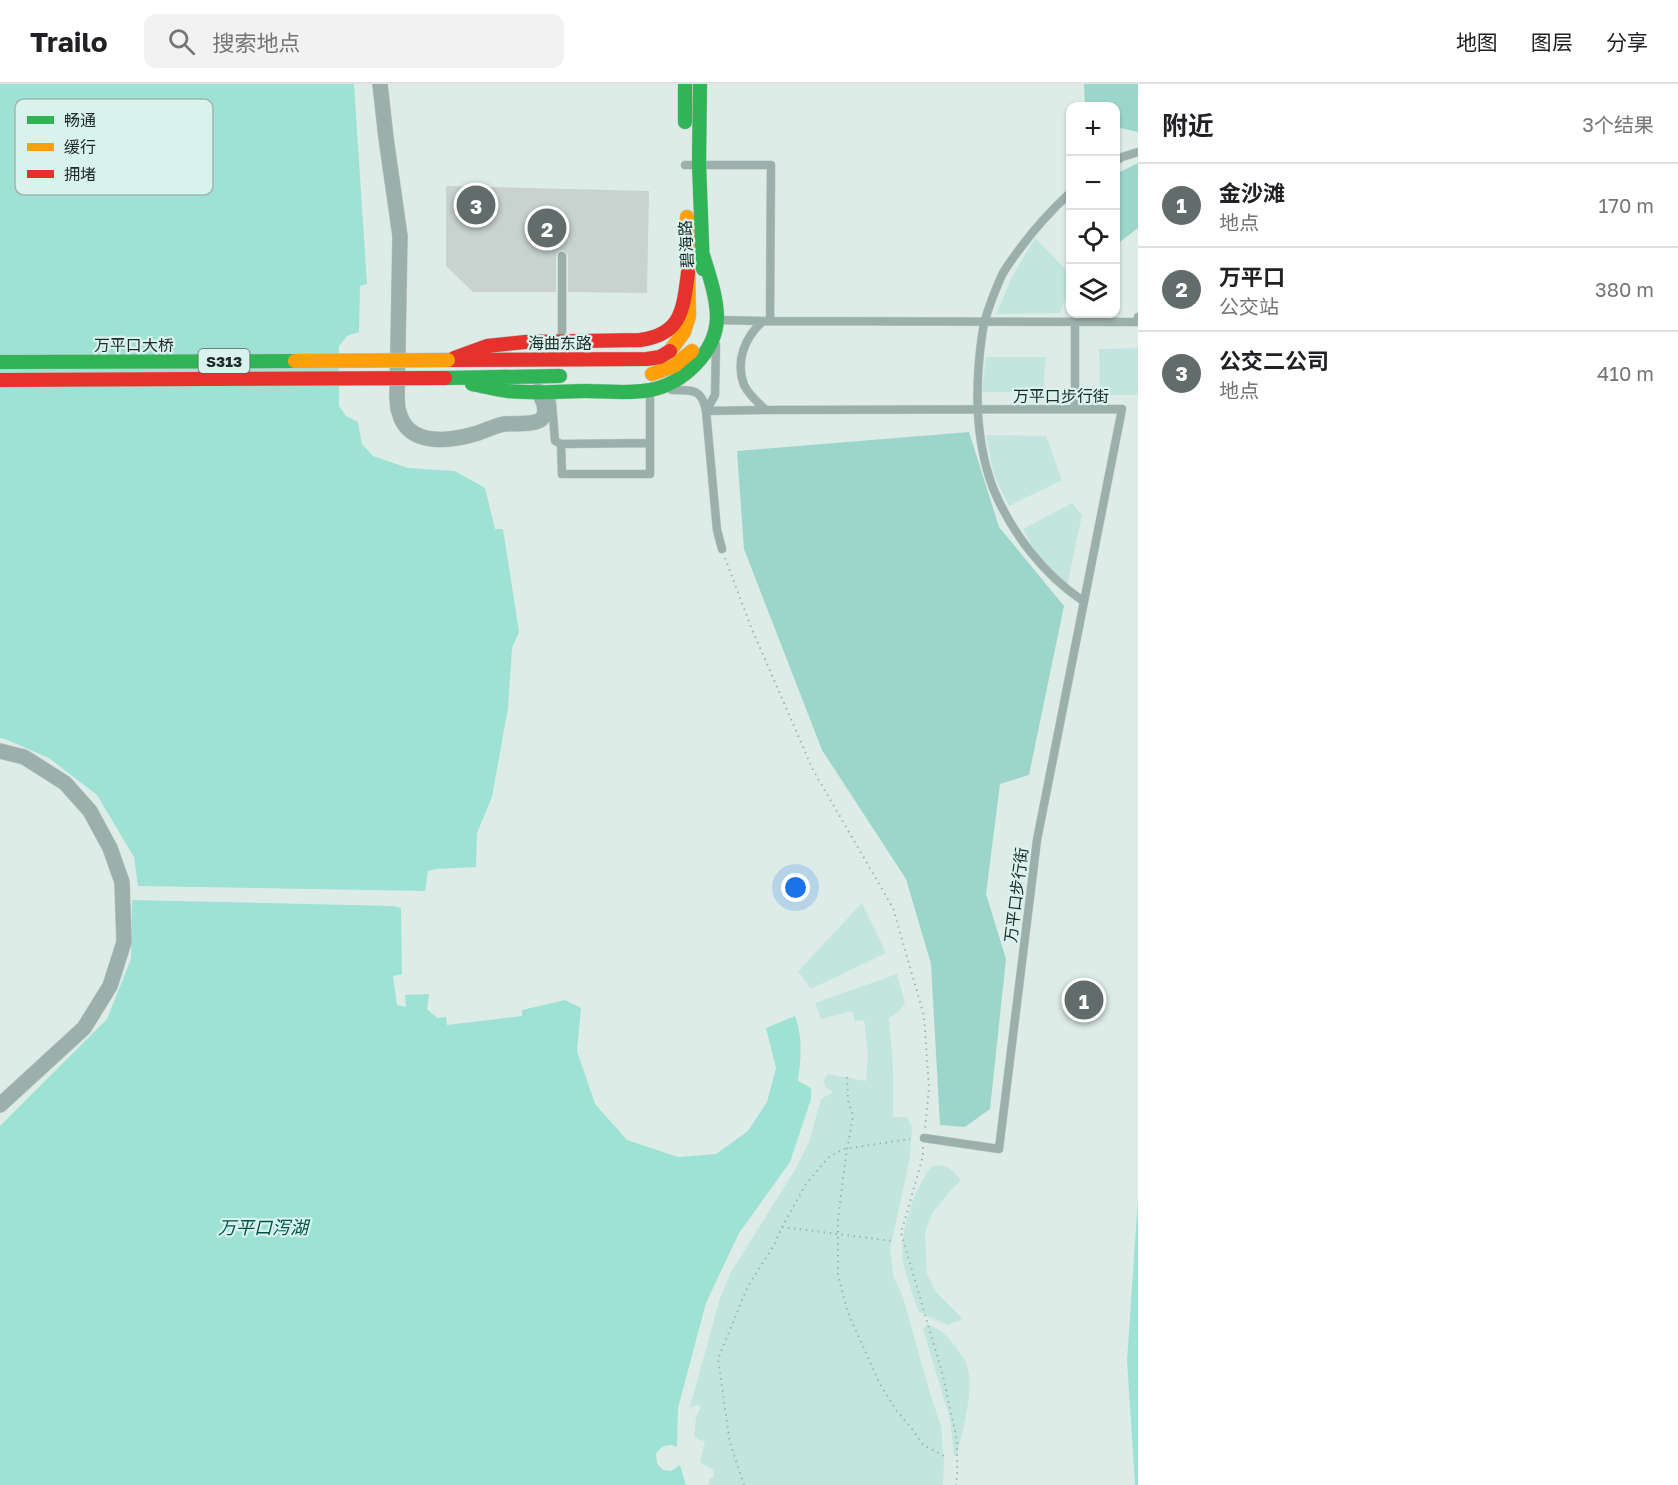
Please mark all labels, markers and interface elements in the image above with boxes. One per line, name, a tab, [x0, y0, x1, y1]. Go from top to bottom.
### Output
search box	[144, 14, 564, 68]
text: Trailo	[30, 25, 108, 58]
icon: search	[165, 25, 198, 58]
text: 搜索地点	[213, 29, 301, 56]
text: 地图	[1456, 29, 1498, 55]
text: 图层	[1531, 29, 1573, 55]
text: 分享	[1606, 29, 1648, 55]
legend	[15, 99, 213, 195]
map controls	[1066, 102, 1120, 318]
button: +	[1066, 102, 1120, 156]
text: 畅通	[64, 110, 96, 130]
text: 附近	[1162, 110, 1214, 141]
text: 3个结果	[1582, 112, 1654, 136]
text: 缓行	[64, 137, 96, 157]
button: −	[1066, 156, 1120, 210]
text: 拥堵	[64, 164, 96, 184]
text: 金沙滩	[1219, 179, 1285, 206]
pin: 3	[456, 182, 496, 228]
text: 1	[1176, 193, 1187, 217]
text: 170 m	[1599, 193, 1654, 217]
pin: 2	[528, 206, 566, 250]
button: locate	[1066, 210, 1120, 264]
text: 地点	[1219, 210, 1259, 234]
street label: 碧海路	[675, 220, 697, 268]
text: 万平口	[1219, 263, 1285, 290]
button: layers	[1066, 264, 1120, 318]
text: 2	[1175, 277, 1188, 301]
text: 380 m	[1595, 277, 1654, 301]
text: 公交站	[1219, 294, 1279, 318]
street label: 海曲东路	[528, 333, 592, 353]
street label: 万平口大桥	[94, 335, 174, 355]
text: 公交二公司	[1219, 347, 1329, 374]
road number: S313	[198, 349, 250, 373]
text: 3	[1175, 361, 1188, 385]
text: 410 m	[1597, 361, 1654, 385]
text: 地点	[1219, 378, 1259, 402]
street label: 万平口步行街	[1013, 386, 1109, 406]
street label: 万平口步行街	[1000, 846, 1032, 944]
your location	[781, 873, 810, 902]
pin: 1	[1064, 978, 1104, 1022]
water label: 万平口泻湖	[218, 1216, 311, 1238]

